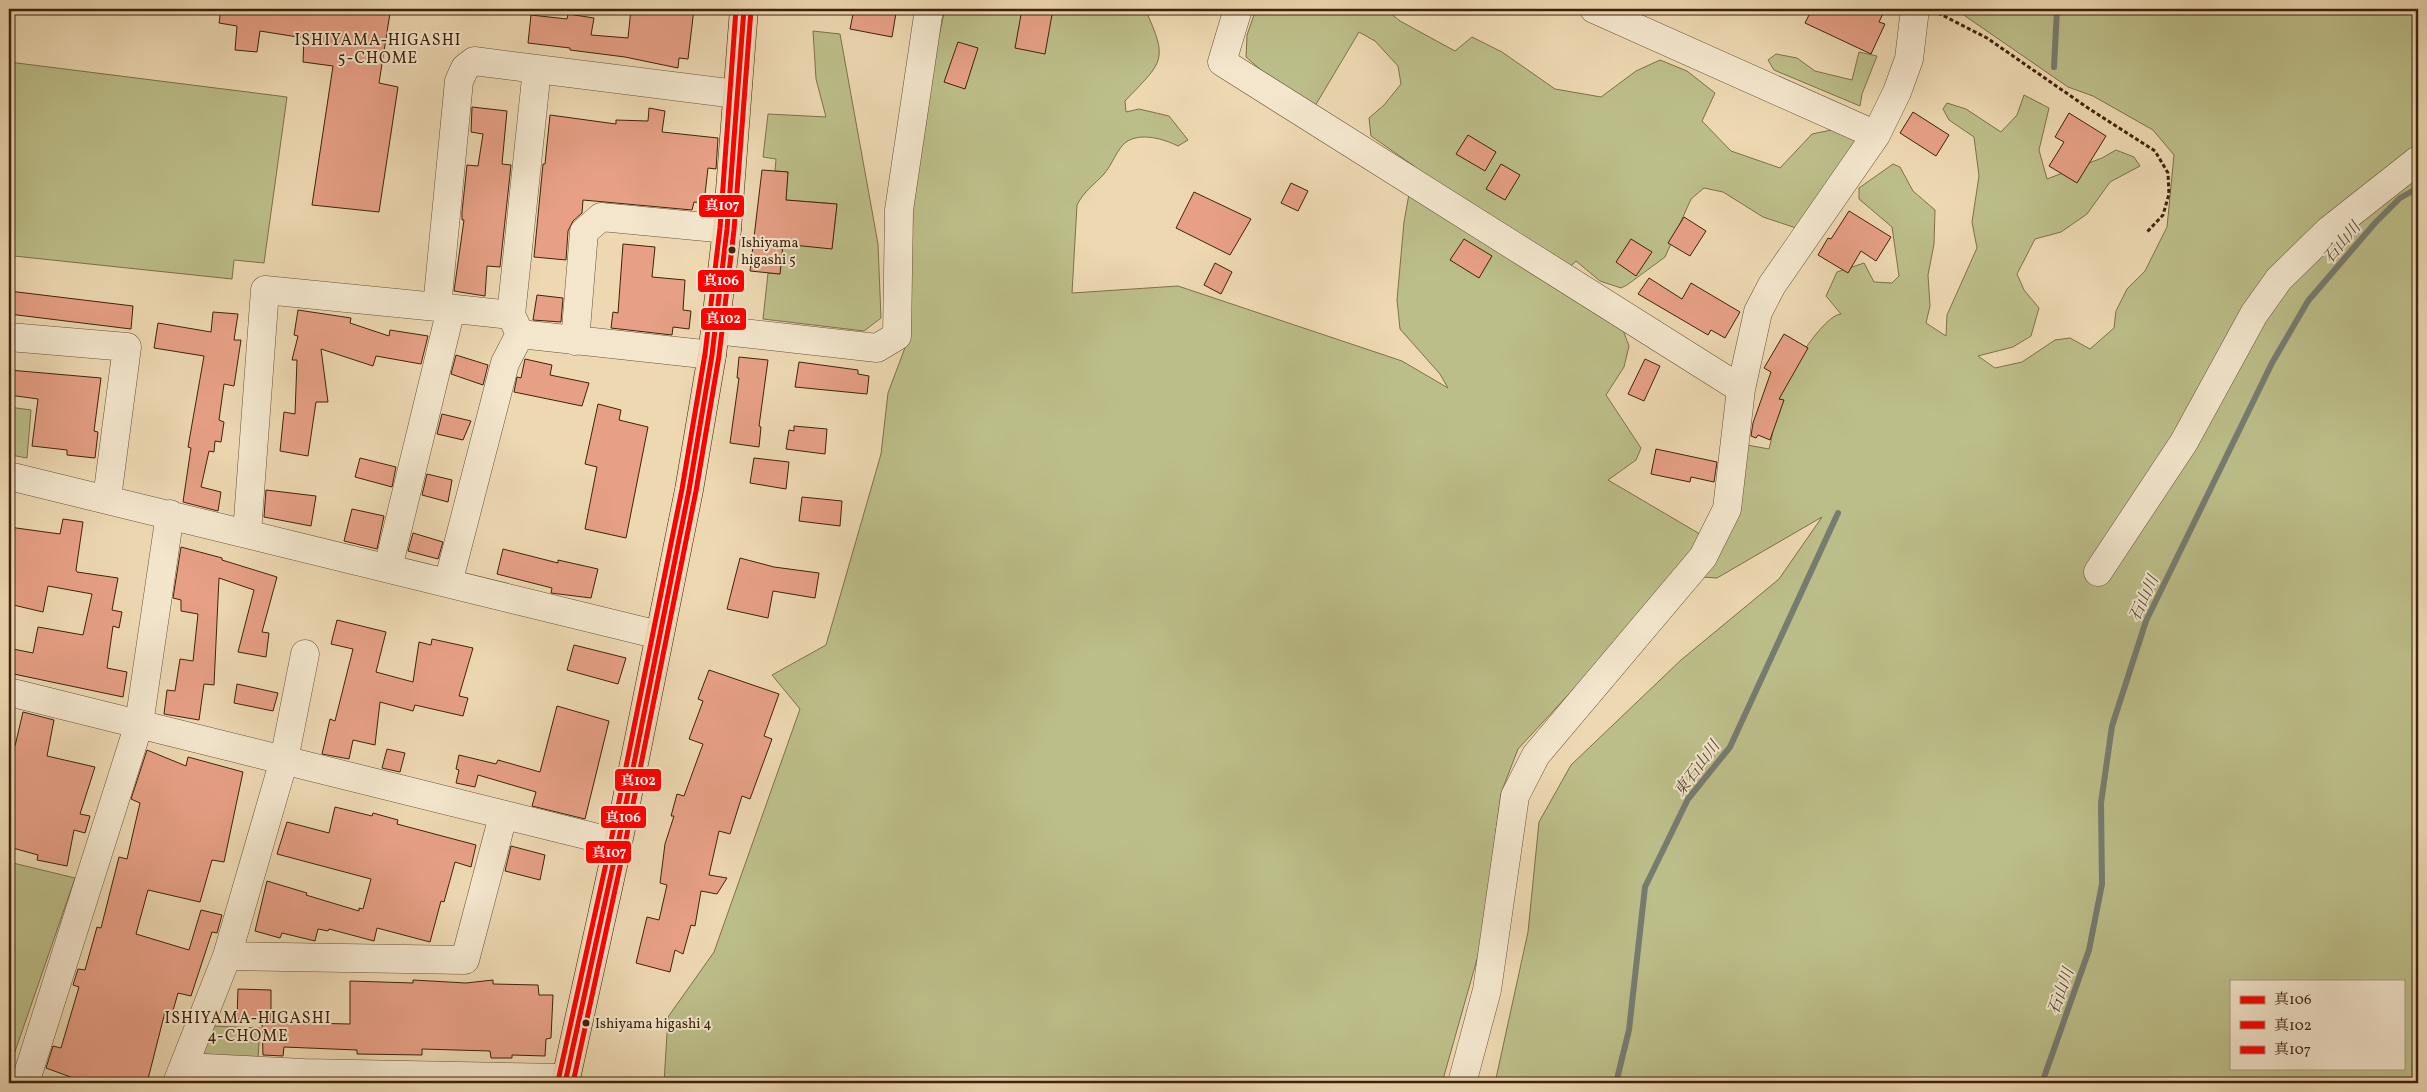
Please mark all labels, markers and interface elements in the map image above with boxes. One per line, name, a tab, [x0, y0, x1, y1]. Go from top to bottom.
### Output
district label: ISHIYAMA-HIGASHI 5-CHOME	[295, 30, 461, 70]
line badge: 真107	[698, 194, 745, 218]
text: 真107	[705, 197, 740, 216]
water label: 石山川	[2319, 216, 2368, 269]
place label: Ishiyama higashi 5	[741, 234, 798, 270]
marker: Ishiyama higashi 5	[727, 245, 737, 255]
line badge: 真106	[697, 269, 745, 293]
text: 真106	[703, 272, 739, 291]
line badge: 真102	[700, 307, 747, 331]
text: 真102	[705, 310, 741, 329]
water label: 石山川	[2125, 571, 2166, 625]
water label: 東石山川	[1670, 735, 1727, 801]
line badge: 真102	[614, 768, 662, 792]
text: 真102	[620, 772, 656, 791]
line badge: 真106	[600, 805, 647, 829]
text: 真106	[605, 809, 641, 828]
line badge: 真107	[585, 840, 632, 864]
text: 真107	[592, 844, 627, 863]
water label: 石山川	[2043, 963, 2081, 1018]
legend	[2230, 980, 2404, 1070]
text: 真106	[2274, 990, 2312, 1011]
district label: ISHIYAMA-HIGASHI 4-CHOME	[165, 1008, 331, 1048]
place label: Ishiyama higashi 4	[595, 1015, 712, 1034]
text: 真102	[2274, 1016, 2312, 1037]
marker: Ishiyama higashi 4	[581, 1018, 591, 1028]
text: 真107	[2274, 1040, 2311, 1061]

